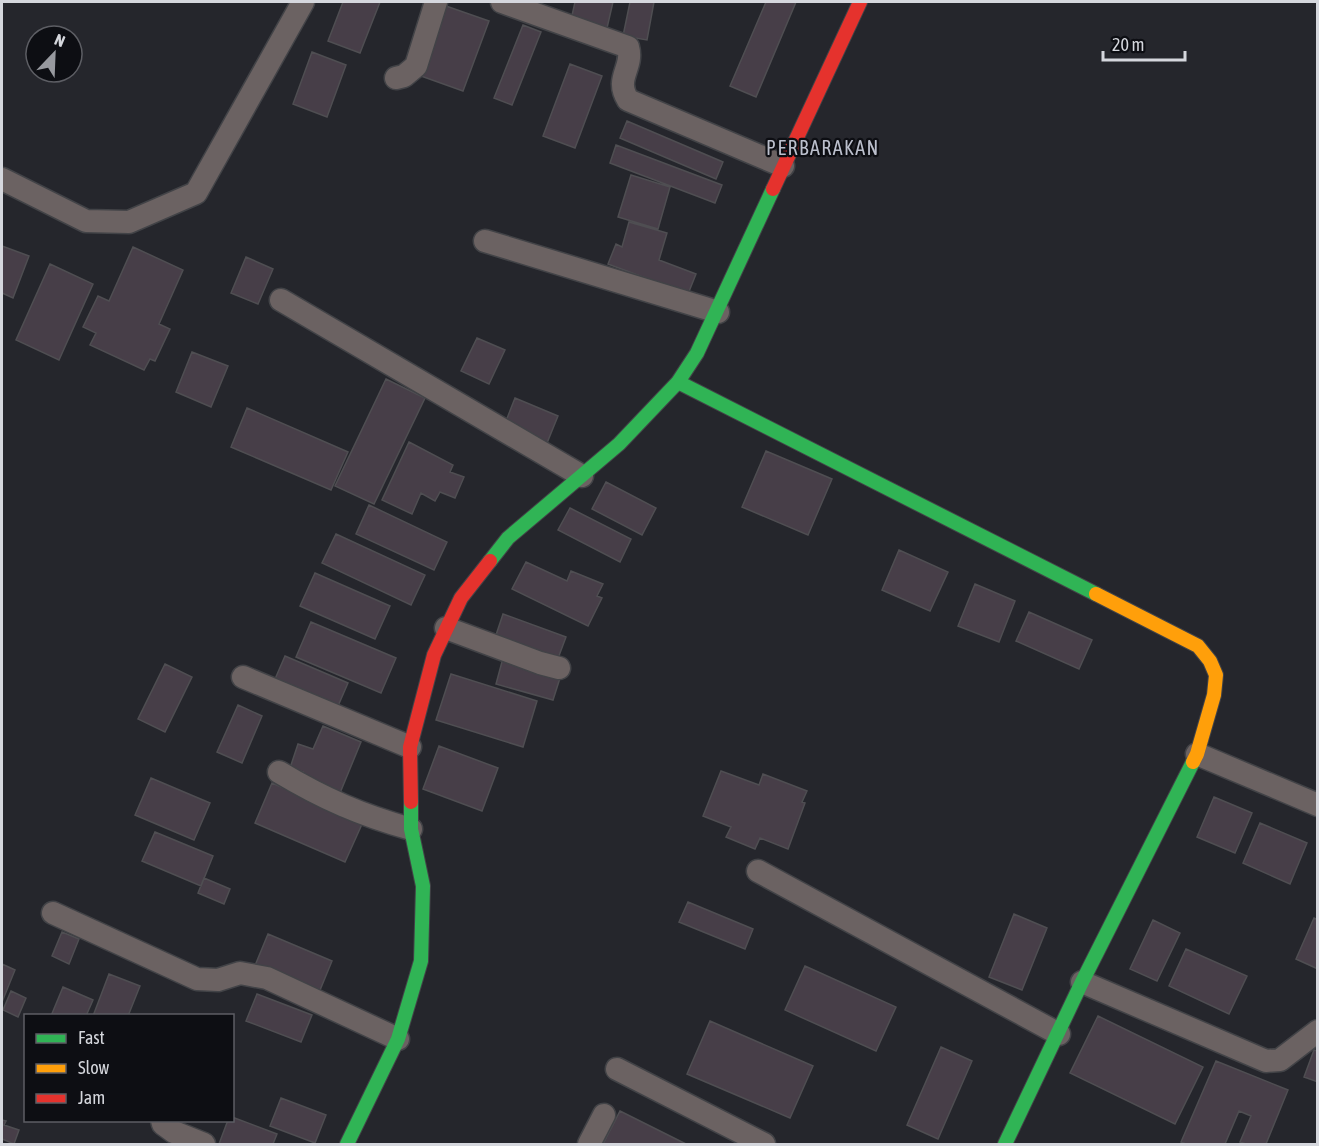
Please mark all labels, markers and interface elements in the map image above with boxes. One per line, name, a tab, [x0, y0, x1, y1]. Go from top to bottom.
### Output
north arrow	[24, 24, 84, 84]
scale bar	[1103, 24, 1186, 62]
text: N	[52, 30, 68, 50]
text: 20 m	[1112, 34, 1144, 55]
district label: PERBARAKAN	[766, 136, 880, 159]
legend	[24, 1014, 234, 1122]
text: Fast	[78, 1027, 105, 1048]
text: Slow	[78, 1057, 109, 1078]
text: Jam	[78, 1087, 105, 1108]

